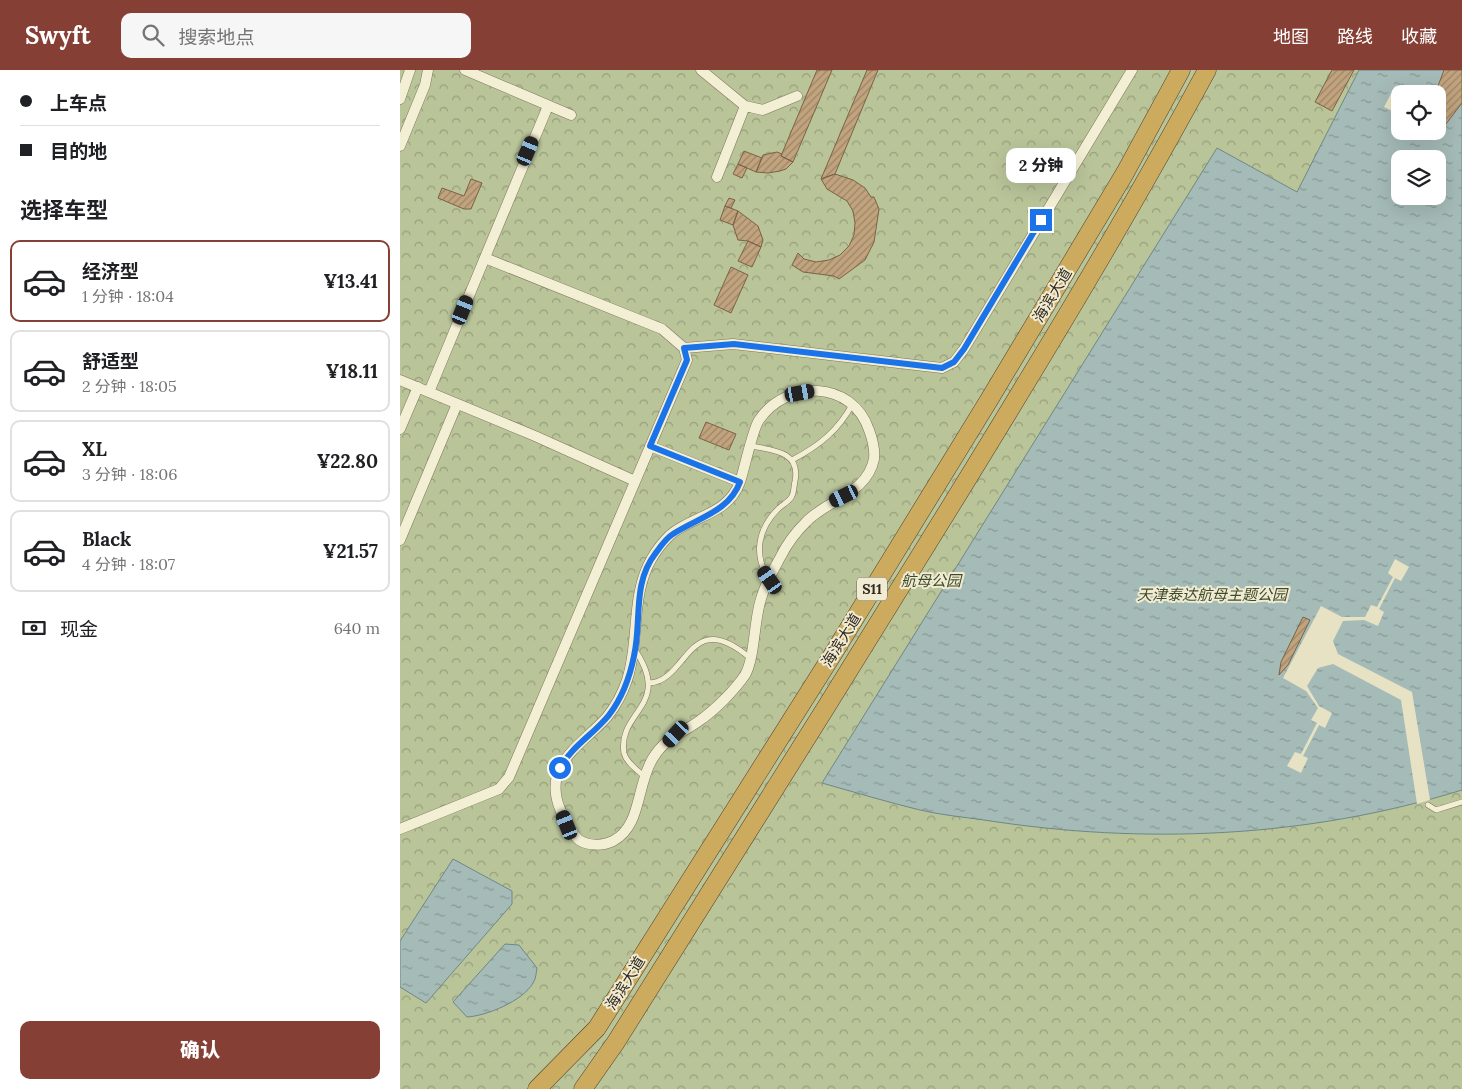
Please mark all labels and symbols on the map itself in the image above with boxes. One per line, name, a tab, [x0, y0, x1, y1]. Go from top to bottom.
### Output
car	[515, 134, 540, 168]
callout: 2 分钟	[1006, 148, 1076, 182]
route end	[1030, 209, 1052, 231]
street label: 海滨大道	[1028, 264, 1076, 326]
car	[450, 293, 475, 327]
car	[783, 383, 816, 403]
car	[827, 483, 860, 509]
car	[755, 563, 784, 597]
park label: 航母公园	[901, 571, 963, 590]
road number: S11	[857, 578, 887, 600]
park label: 天津泰达航母主题公园	[1137, 585, 1289, 604]
street label: 海滨大道	[817, 610, 865, 670]
car	[660, 718, 691, 750]
route start	[549, 757, 571, 779]
car	[554, 808, 579, 842]
street label: 海滨大道	[601, 953, 649, 1013]

